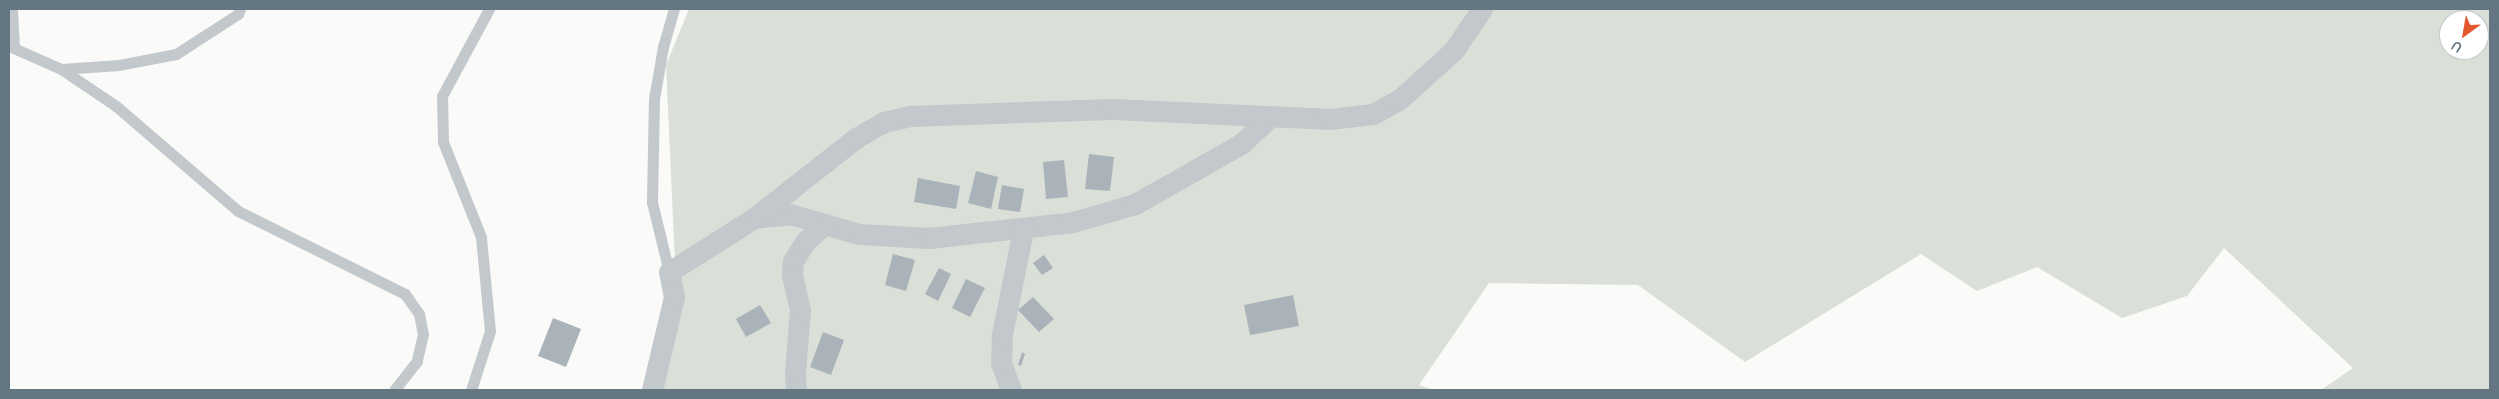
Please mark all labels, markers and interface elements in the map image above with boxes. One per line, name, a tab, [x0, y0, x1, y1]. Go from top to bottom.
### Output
north arrow	[2439, 10, 2489, 60]
text: U	[2448, 37, 2466, 57]

